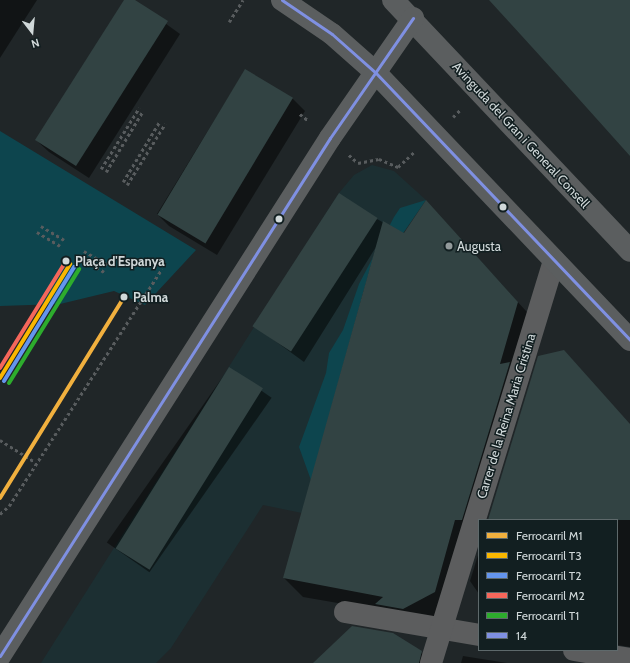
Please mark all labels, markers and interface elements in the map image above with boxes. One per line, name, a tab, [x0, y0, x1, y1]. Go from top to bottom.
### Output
north arrow	[12, 12, 52, 52]
text: N	[30, 36, 41, 51]
street label: Avinguda del Gran i General Consell	[449, 59, 593, 211]
unlabelled marker	[498, 202, 508, 212]
unlabelled marker	[274, 214, 284, 224]
place label: Augusta	[457, 238, 501, 254]
marker: Augusta	[444, 241, 454, 251]
place label: Plaça d'Espanya	[75, 253, 165, 269]
marker: Plaça d'Espanya	[60, 255, 72, 267]
place label: Palma	[133, 289, 168, 305]
marker: Palma	[118, 291, 130, 303]
street label: Carrer de la Reina Maria Cristina	[473, 331, 539, 501]
legend	[478, 519, 618, 651]
text: Ferrocarril M1	[516, 528, 582, 543]
text: Ferrocarril T3	[516, 548, 582, 563]
text: Ferrocarril T2	[516, 568, 581, 583]
text: Ferrocarril M2	[516, 588, 585, 603]
text: Ferrocarril T1	[516, 608, 579, 623]
text: 14	[516, 628, 527, 643]

